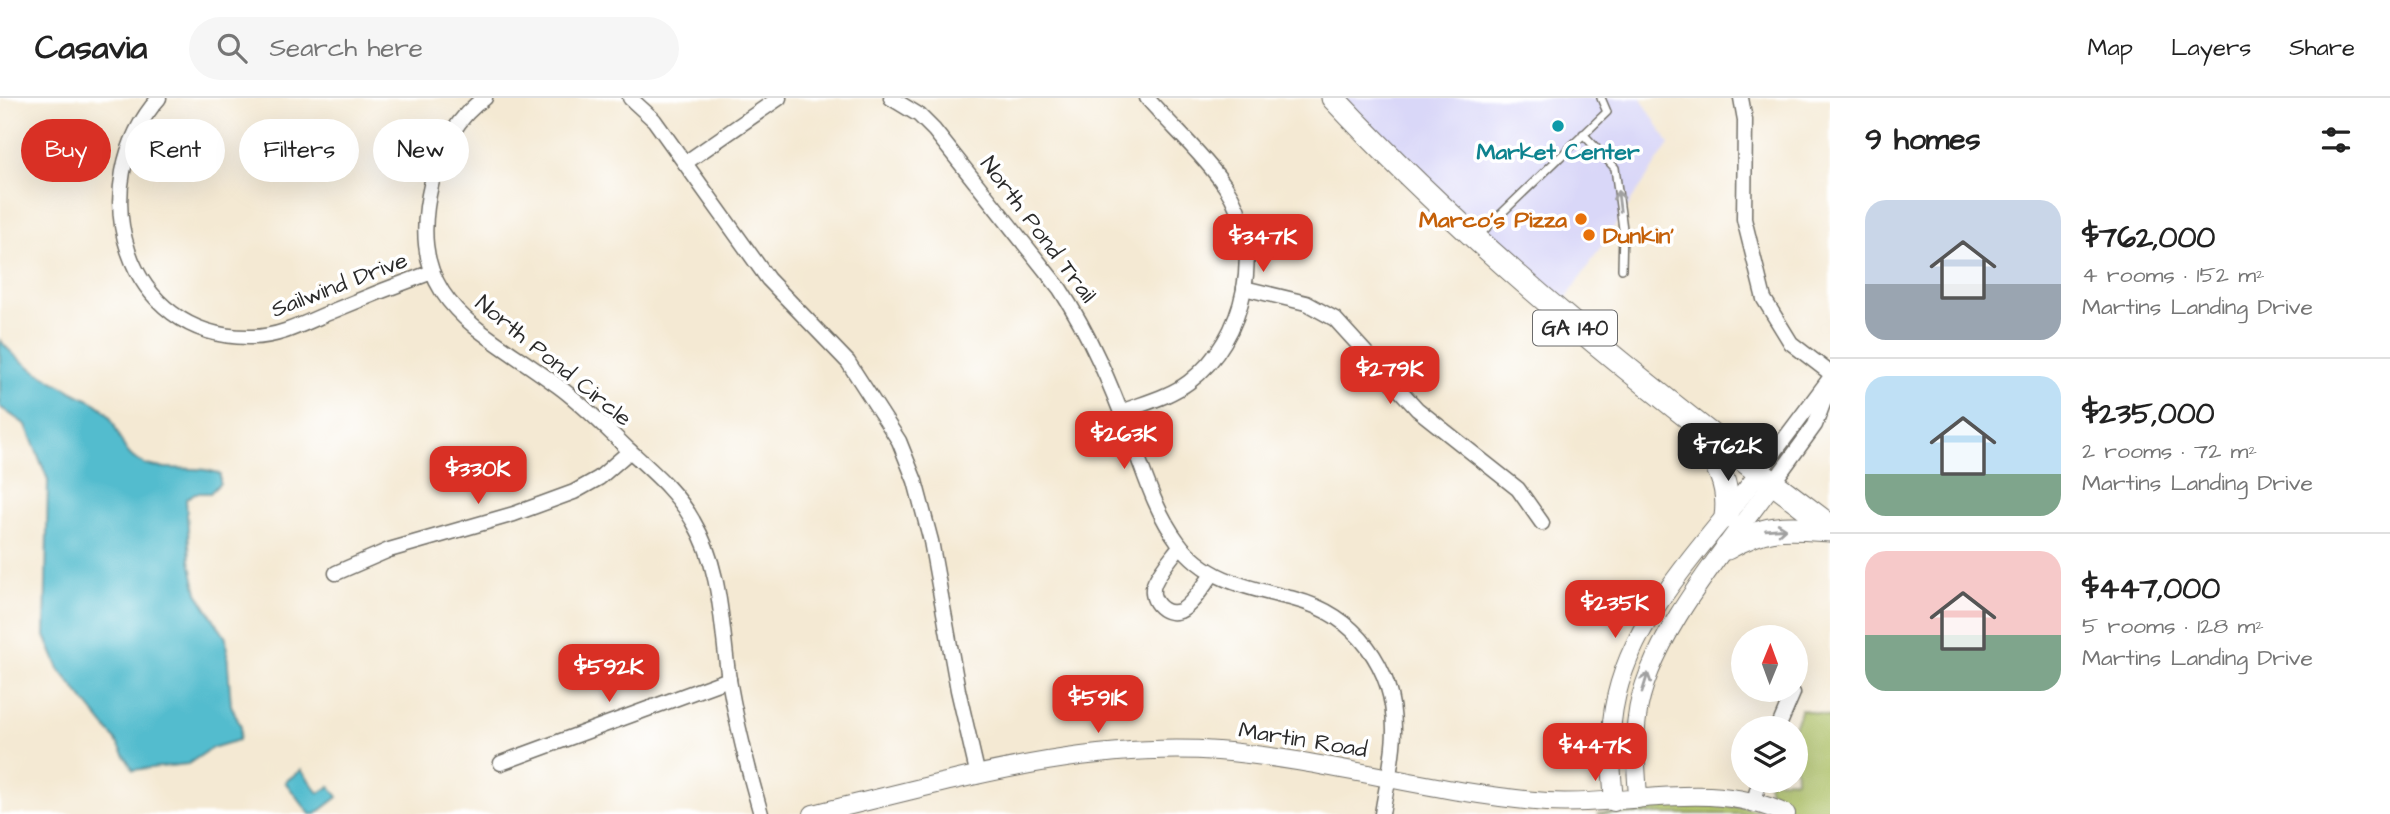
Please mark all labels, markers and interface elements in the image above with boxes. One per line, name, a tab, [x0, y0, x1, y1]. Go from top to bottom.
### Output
search box	[189, 17, 679, 80]
text: Casavia	[35, 25, 147, 71]
icon: search	[213, 29, 251, 67]
text: Search here	[269, 30, 423, 66]
text: Map	[2088, 31, 2133, 65]
text: Layers	[2171, 31, 2251, 65]
text: Share	[2289, 31, 2355, 65]
marker: Market Center	[1550, 118, 1566, 134]
chip: Buy	[21, 119, 111, 182]
chip: Rent	[125, 119, 225, 182]
chip: Filters	[239, 119, 359, 182]
chip: New	[373, 119, 469, 182]
text: 9 homes	[1865, 119, 1980, 161]
icon: filters	[2317, 121, 2355, 159]
place label: Market Center	[1476, 136, 1640, 168]
street label: North Pond Trail	[973, 150, 1104, 309]
one-way arrow	[1613, 190, 1626, 213]
place label: Marco's Pizza	[1419, 204, 1567, 236]
marker: Marco's Pizza	[1573, 211, 1589, 227]
pin: $347K	[1214, 214, 1312, 274]
text: $762,000	[2082, 217, 2215, 259]
place label: Dunkin'	[1603, 220, 1674, 252]
text: $347K	[1229, 221, 1297, 253]
marker: Dunkin'	[1581, 227, 1597, 243]
icon: home	[1921, 228, 2005, 312]
street label: Sailwind Drive	[267, 244, 412, 326]
text: 4 rooms · 152 m²	[2082, 259, 2265, 291]
street label: North Pond Circle	[468, 288, 638, 434]
text: Martins Landing Drive	[2082, 291, 2313, 323]
road number: GA 140	[1533, 310, 1617, 345]
pin: $279K	[1341, 346, 1439, 406]
text: $279K	[1356, 353, 1424, 385]
text: $235,000	[2082, 393, 2214, 435]
icon: home	[1921, 404, 2005, 488]
pin: $263K	[1075, 412, 1173, 471]
text: $263K	[1091, 418, 1157, 450]
pin: $762K	[1679, 424, 1777, 483]
text: $762K	[1694, 430, 1762, 462]
text: 2 rooms · 72 m²	[2082, 435, 2257, 467]
pin: $330K	[429, 446, 527, 506]
text: $330K	[446, 453, 510, 485]
text: Martins Landing Drive	[2082, 467, 2313, 499]
one-way arrow	[1764, 522, 1787, 535]
text: $447,000	[2082, 568, 2220, 610]
icon: home	[1921, 579, 2005, 663]
pin: $235K	[1566, 580, 1664, 640]
text: $235K	[1581, 587, 1649, 619]
text: 5 rooms · 128 m²	[2082, 610, 2264, 642]
north arrow	[1731, 625, 1808, 702]
map controls	[1731, 625, 1808, 793]
text: Martins Landing Drive	[2082, 642, 2313, 674]
pin: $592K	[560, 644, 658, 704]
text: $592K	[574, 651, 644, 683]
one-way arrow	[1640, 672, 1653, 694]
pin: $591K	[1049, 676, 1147, 735]
text: $591K	[1068, 682, 1128, 714]
street label: Martin Road	[1236, 714, 1370, 766]
button: layers	[1731, 716, 1808, 793]
pin: $447K	[1546, 724, 1644, 783]
text: $447K	[1559, 730, 1631, 762]

